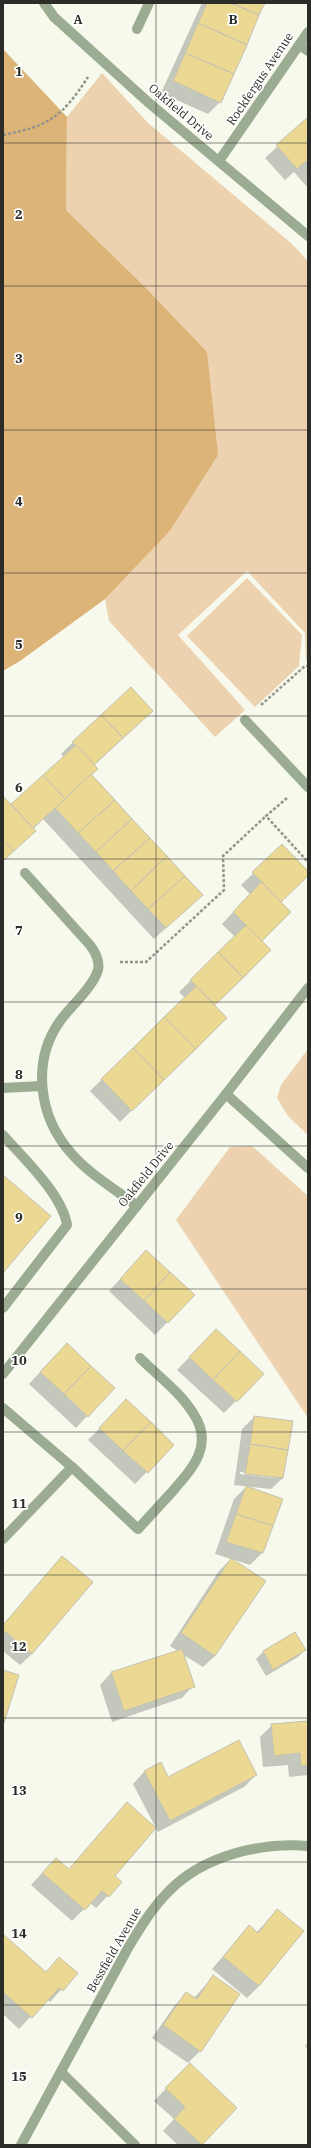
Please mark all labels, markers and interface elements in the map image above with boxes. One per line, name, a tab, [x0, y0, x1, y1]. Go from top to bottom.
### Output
text: A	[73, 11, 83, 28]
text: B	[228, 11, 238, 28]
street label: Rockfergus Avenue	[223, 30, 296, 128]
text: 1	[15, 63, 23, 80]
street label: Oakfield Drive	[146, 80, 217, 143]
text: 2	[15, 206, 23, 223]
text: 3	[15, 350, 23, 367]
text: 4	[15, 493, 23, 510]
text: 5	[15, 636, 23, 653]
text: 6	[15, 779, 23, 796]
text: 7	[15, 922, 23, 939]
text: 8	[15, 1066, 23, 1083]
street label: Oakfield Drive	[115, 1138, 177, 1210]
text: 9	[15, 1209, 23, 1226]
text: 10	[11, 1352, 27, 1369]
text: 11	[11, 1495, 27, 1512]
text: 12	[11, 1638, 27, 1655]
text: 13	[11, 1782, 27, 1799]
street label: Bessfield Avenue	[83, 1904, 144, 1995]
text: 14	[11, 1925, 27, 1942]
text: 15	[11, 2068, 27, 2085]

